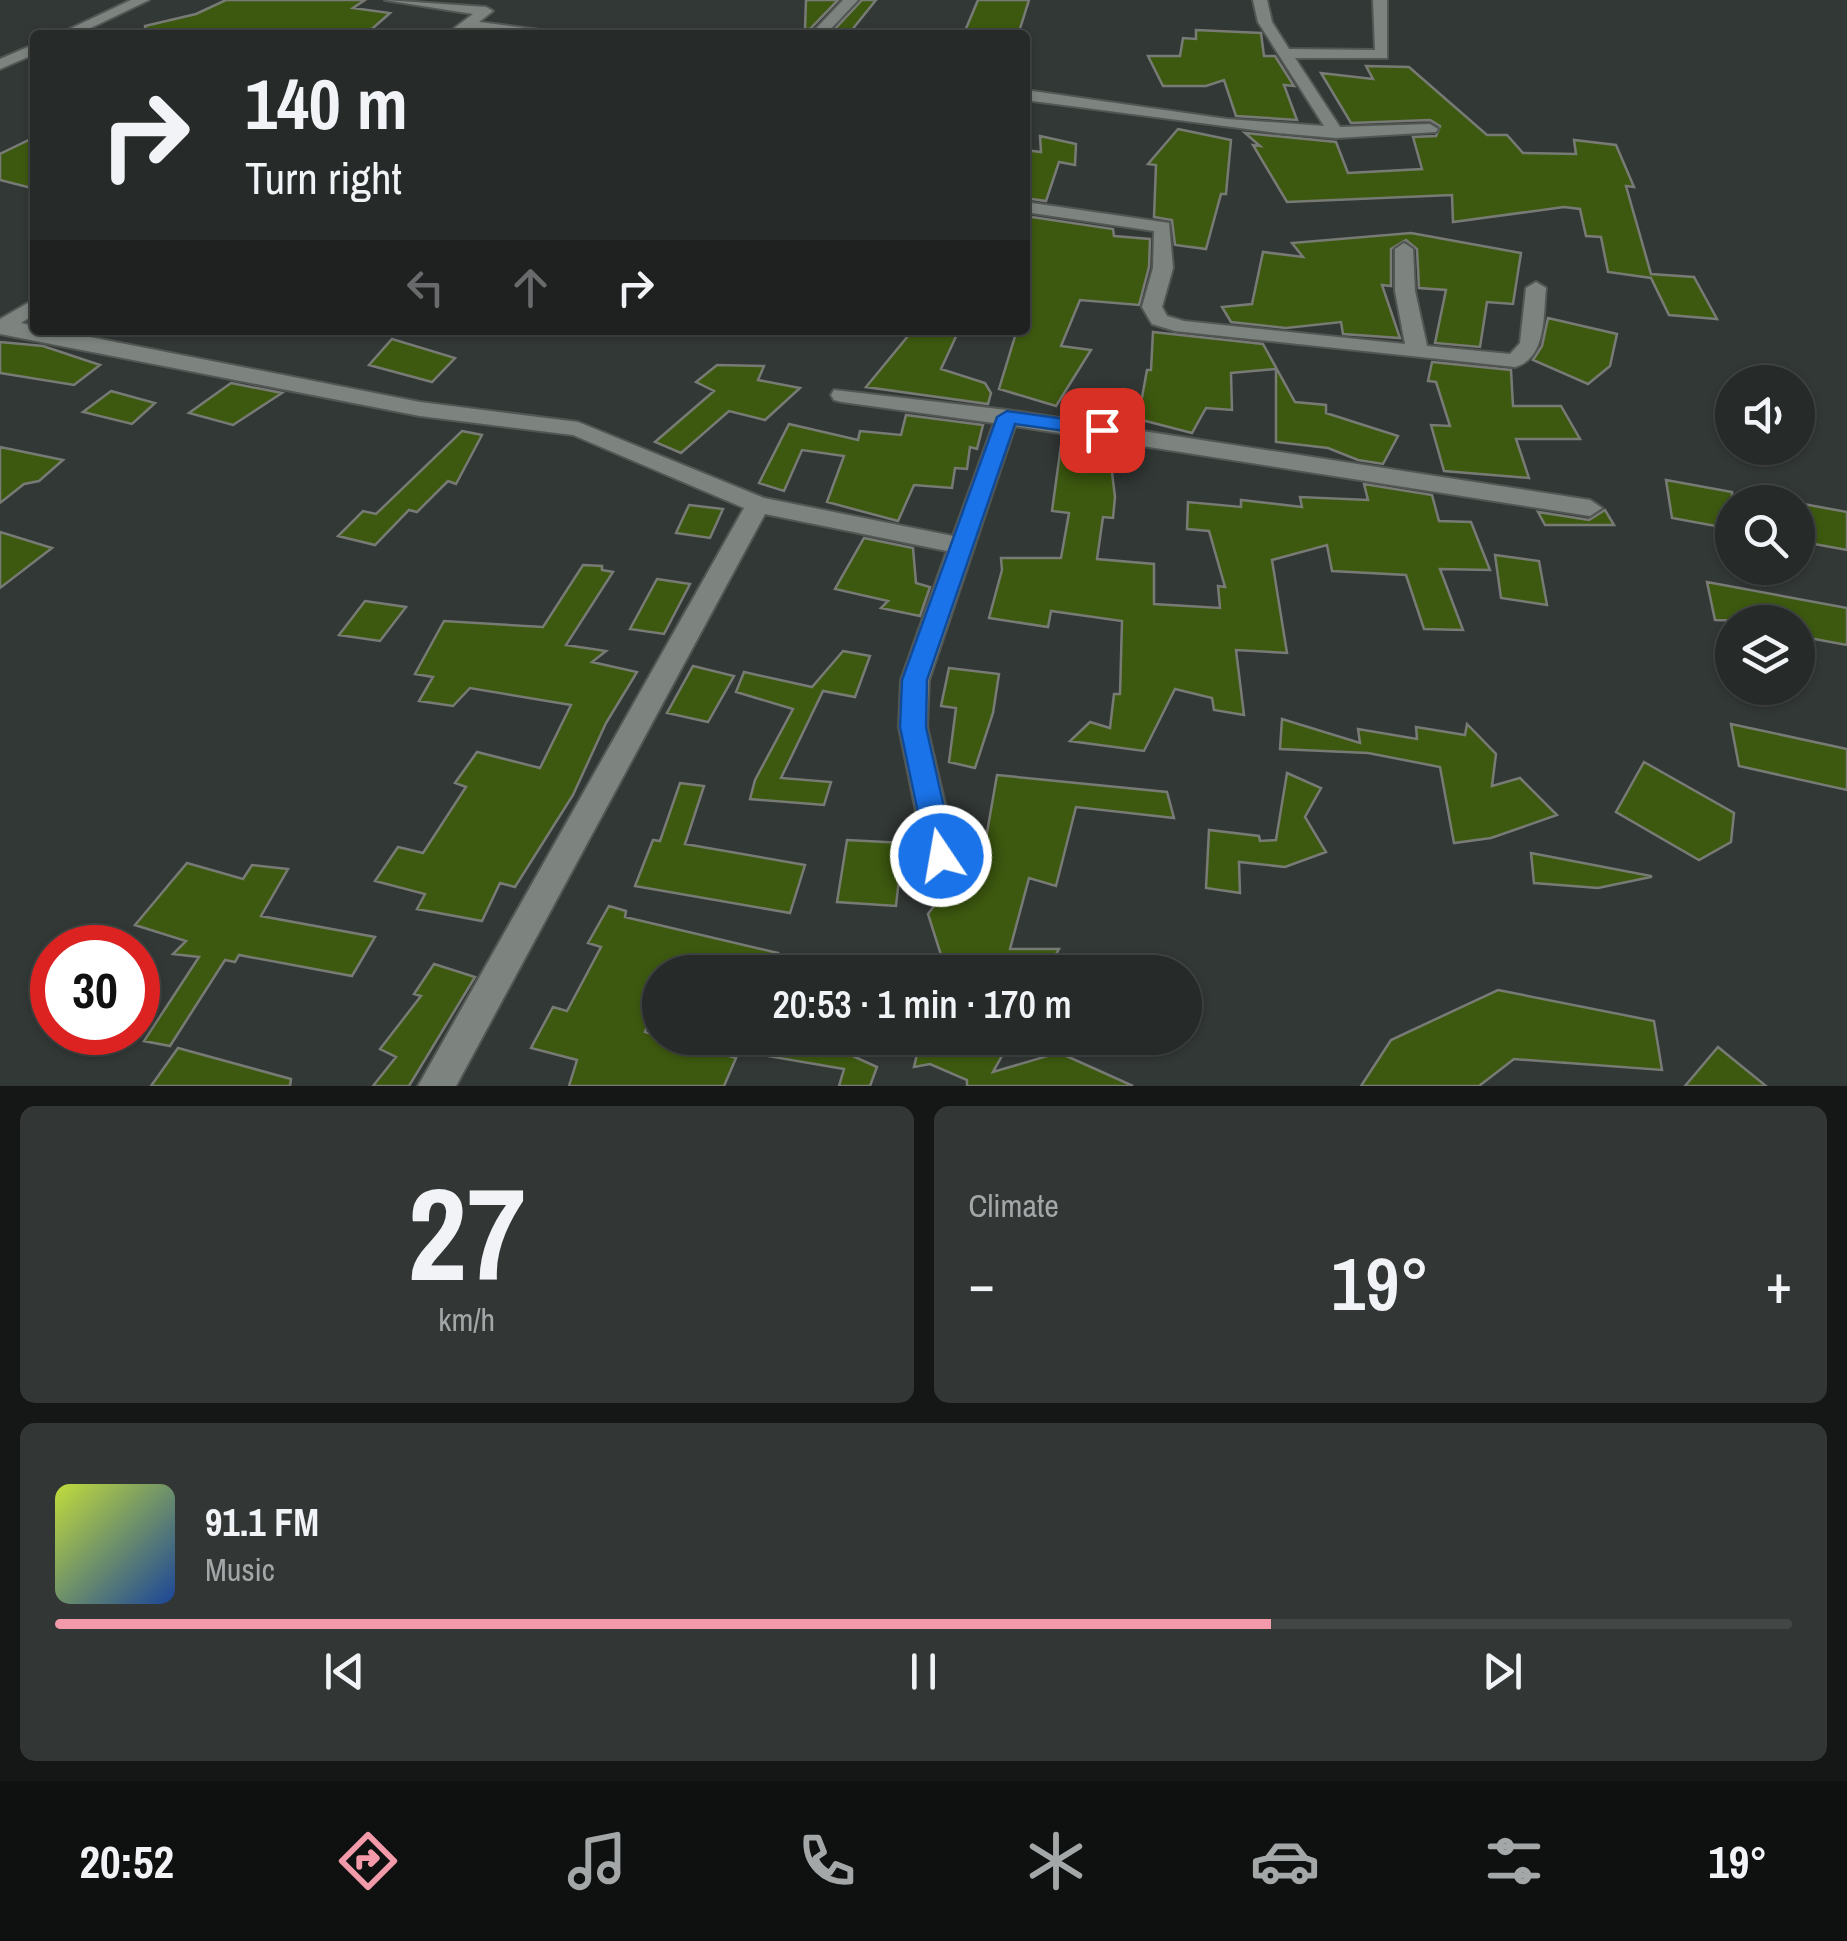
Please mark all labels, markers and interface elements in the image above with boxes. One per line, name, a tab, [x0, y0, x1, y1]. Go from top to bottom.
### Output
text: 140 m	[245, 57, 408, 151]
icon: right	[80, 70, 210, 200]
text: Turn right	[245, 147, 402, 208]
icon: left	[398, 260, 453, 315]
icon: ahead	[503, 260, 558, 315]
icon: right	[608, 260, 663, 315]
map controls	[1715, 365, 1815, 705]
button: sound	[1715, 365, 1815, 465]
pin	[1060, 388, 1145, 473]
icon: arrive	[1075, 403, 1130, 458]
button: search	[1715, 485, 1815, 585]
button: layers	[1715, 605, 1815, 705]
position arrow	[889, 804, 993, 908]
speed limit sign: 30	[30, 925, 160, 1055]
text: 20:53 · 1 min · 170 m	[772, 979, 1072, 1030]
text: 27	[407, 1145, 526, 1321]
text: Climate	[969, 1184, 1059, 1227]
text: 19°	[1331, 1232, 1429, 1333]
text: −	[969, 1246, 995, 1320]
text: +	[1766, 1246, 1792, 1320]
text: km/h	[438, 1298, 495, 1341]
text: 91.1 FM	[205, 1497, 319, 1548]
text: Music	[205, 1548, 275, 1591]
icon: previous	[317, 1644, 372, 1699]
icon: pause	[896, 1644, 951, 1699]
icon: next	[1475, 1644, 1530, 1699]
icon: directions	[333, 1826, 403, 1896]
icon: music	[562, 1826, 632, 1896]
icon: phone	[792, 1826, 862, 1896]
icon: climate	[1021, 1826, 1091, 1896]
icon: car	[1250, 1826, 1320, 1896]
icon: filters	[1479, 1826, 1549, 1896]
text: 20:52	[80, 1831, 174, 1892]
text: 19°	[1708, 1831, 1767, 1892]

